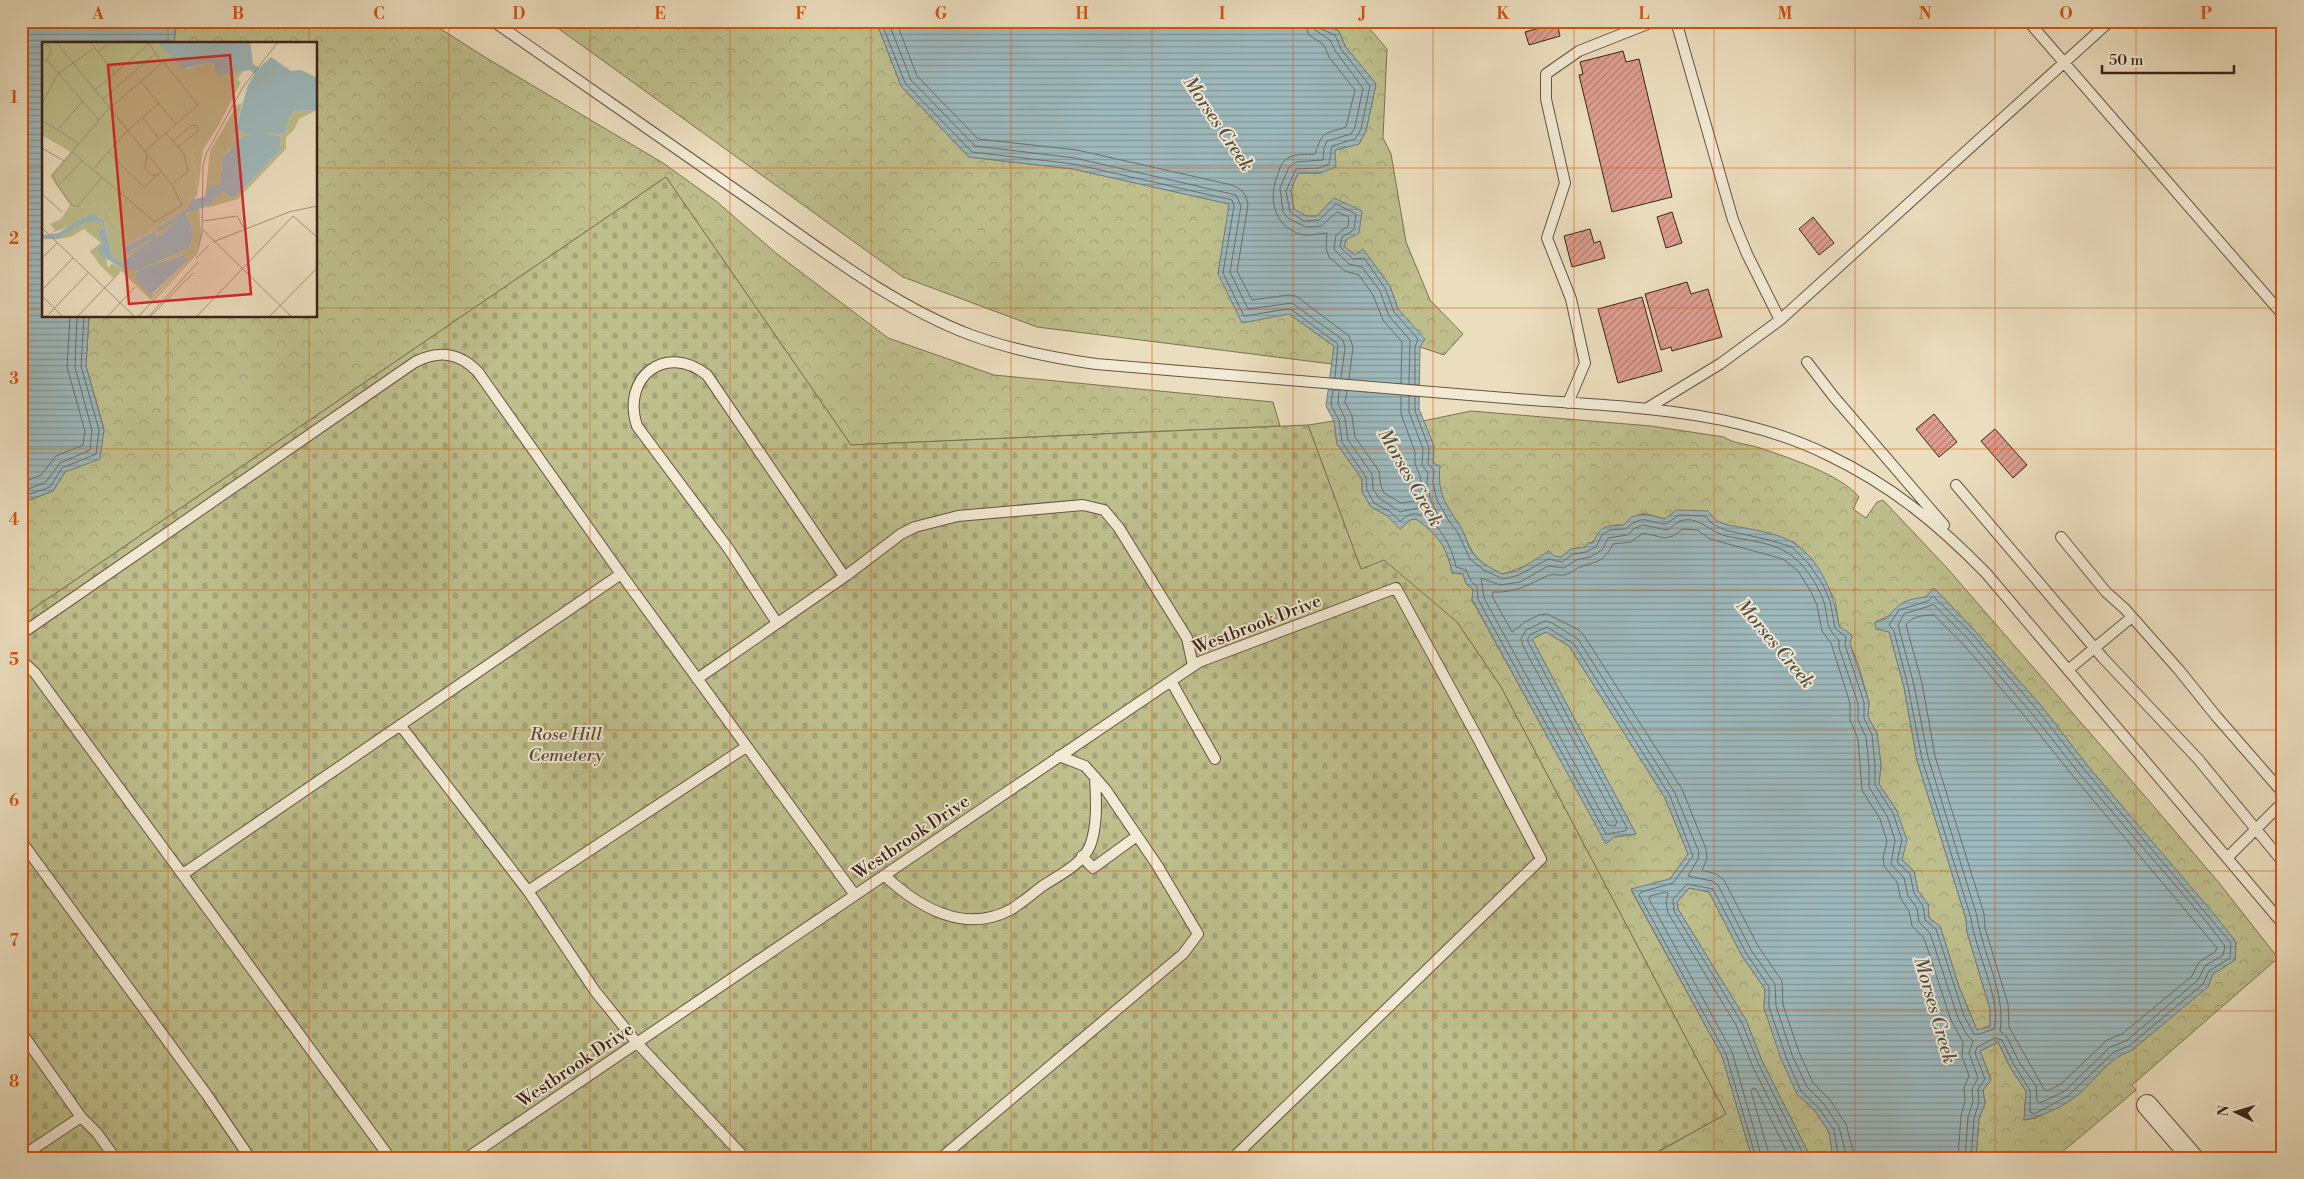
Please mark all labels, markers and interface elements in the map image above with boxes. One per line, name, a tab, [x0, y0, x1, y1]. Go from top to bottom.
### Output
text: A	[91, 4, 104, 24]
text: B	[232, 4, 244, 24]
text: C	[373, 4, 385, 24]
text: D	[513, 4, 526, 24]
text: E	[654, 4, 666, 24]
text: F	[795, 4, 807, 24]
text: G	[935, 4, 948, 24]
text: H	[1075, 4, 1089, 24]
text: I	[1219, 4, 1225, 24]
text: J	[1358, 4, 1366, 24]
text: K	[1497, 4, 1511, 24]
text: L	[1639, 4, 1650, 24]
text: M	[1778, 4, 1793, 24]
text: N	[1919, 4, 1932, 24]
text: O	[2059, 4, 2073, 24]
text: P	[2200, 4, 2212, 24]
inset map	[42, 42, 318, 318]
scale bar	[2102, 42, 2234, 74]
text: 50 m	[2109, 51, 2143, 70]
water label: Morses Creek	[1177, 71, 1259, 176]
text: 1	[10, 88, 18, 108]
text: 2	[9, 229, 19, 249]
text: 3	[9, 369, 19, 389]
water label: Morses Creek	[1372, 424, 1448, 531]
text: 4	[9, 510, 20, 530]
street label: Westbrook Drive	[1189, 589, 1325, 660]
water label: Morses Creek	[1731, 594, 1820, 694]
text: 5	[9, 650, 19, 670]
park label: Rose Hill Cemetery	[528, 723, 604, 767]
street label: Westbrook Drive	[848, 790, 974, 885]
text: 6	[9, 791, 19, 811]
text: 7	[9, 931, 19, 951]
water label: Morses Creek	[1908, 954, 1962, 1066]
street label: Westbrook Drive	[512, 1018, 638, 1113]
text: 8	[9, 1072, 19, 1092]
north arrow	[2212, 1086, 2262, 1136]
text: N	[2215, 1105, 2233, 1117]

